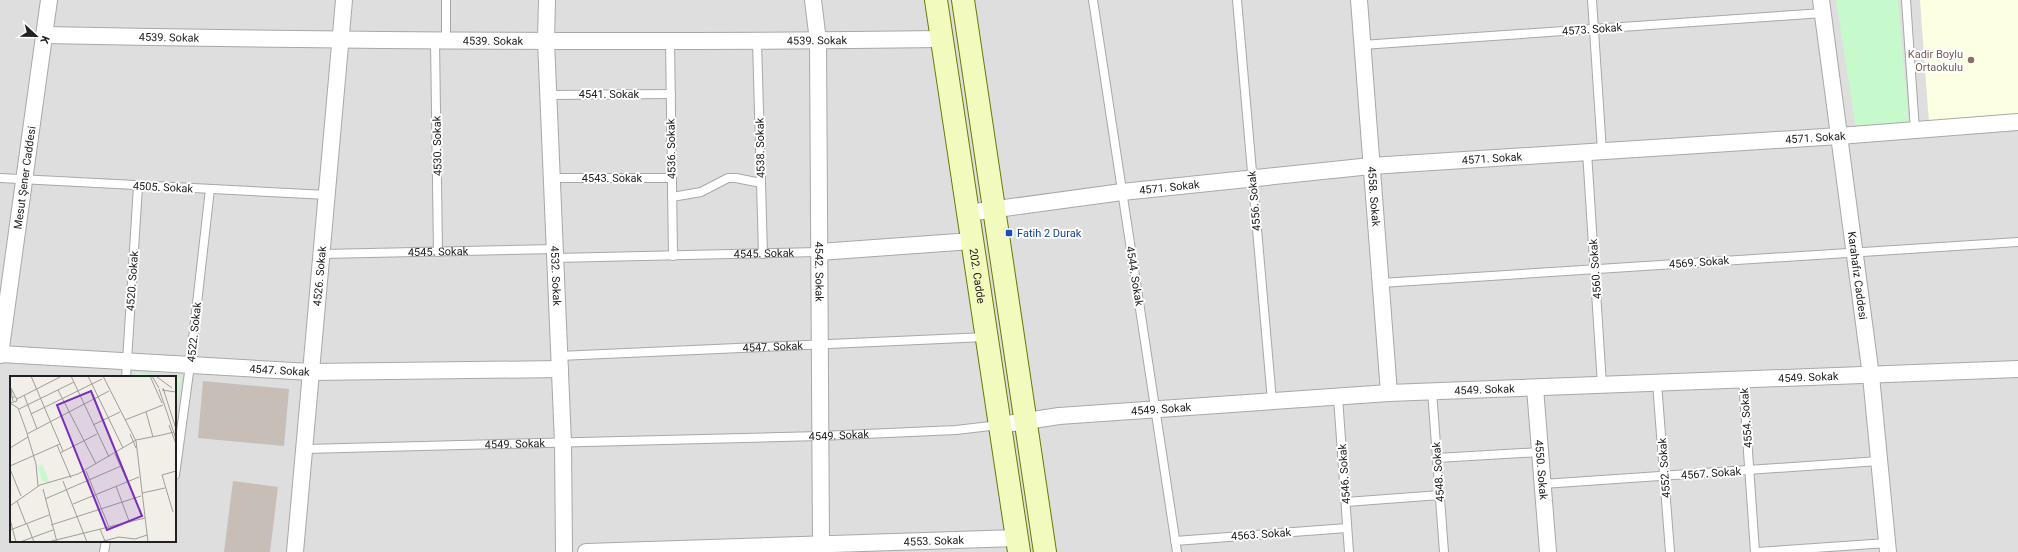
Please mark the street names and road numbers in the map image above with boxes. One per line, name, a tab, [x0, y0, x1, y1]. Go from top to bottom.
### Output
street label: 4573. Sokak	[1562, 21, 1623, 38]
street label: 4539. Sokak	[139, 31, 200, 45]
street label: 4539. Sokak	[787, 34, 848, 48]
street label: 4539. Sokak	[463, 35, 524, 48]
street label: 4541. Sokak	[579, 88, 640, 101]
street label: 4530. Sokak	[430, 115, 445, 176]
street label: 4538. Sokak	[753, 117, 768, 178]
street label: 4536. Sokak	[664, 118, 679, 179]
street label: Mesut Şener Caddesi	[11, 125, 39, 230]
street label: 4571. Sokak	[1785, 129, 1846, 146]
street label: 4571. Sokak	[1461, 150, 1523, 167]
street label: 4558. Sokak	[1365, 166, 1382, 227]
street label: 4556. Sokak	[1245, 170, 1264, 232]
street label: 4543. Sokak	[582, 172, 643, 185]
street label: 4571. Sokak	[1139, 178, 1200, 197]
street label: 4505. Sokak	[133, 179, 194, 196]
street label: Karahafız Caddesi	[1845, 231, 1869, 321]
street label: 4560. Sokak	[1587, 238, 1604, 299]
street label: 4542. Sokak	[812, 241, 826, 302]
street label: 4526. Sokak	[311, 245, 329, 307]
street label: 4545. Sokak	[408, 245, 469, 259]
street label: 4532. Sokak	[548, 245, 563, 307]
street label: 4544. Sokak	[1123, 245, 1146, 307]
street label: 4545. Sokak	[734, 247, 795, 261]
street label: 202. Cadde	[966, 247, 988, 305]
street label: 4520. Sokak	[124, 250, 141, 312]
street label: 4569. Sokak	[1669, 254, 1730, 271]
street label: 4522. Sokak	[185, 301, 204, 363]
street label: 4547. Sokak	[742, 339, 804, 355]
street label: 4547. Sokak	[249, 362, 310, 379]
street label: 4549. Sokak	[1778, 370, 1839, 385]
street label: 4549. Sokak	[1454, 382, 1515, 398]
street label: 4554. Sokak	[1738, 387, 1755, 448]
street label: 4549. Sokak	[1131, 401, 1192, 418]
street label: 4549. Sokak	[809, 428, 870, 443]
street label: 4549. Sokak	[485, 437, 546, 451]
street label: 4552. Sokak	[1656, 437, 1673, 498]
street label: 4550. Sokak	[1532, 439, 1550, 501]
street label: 4548. Sokak	[1430, 441, 1447, 502]
street label: 4546. Sokak	[1336, 443, 1353, 504]
street label: 4567. Sokak	[1681, 465, 1742, 482]
street label: 4563. Sokak	[1231, 526, 1292, 543]
street label: 4553. Sokak	[903, 534, 965, 549]

